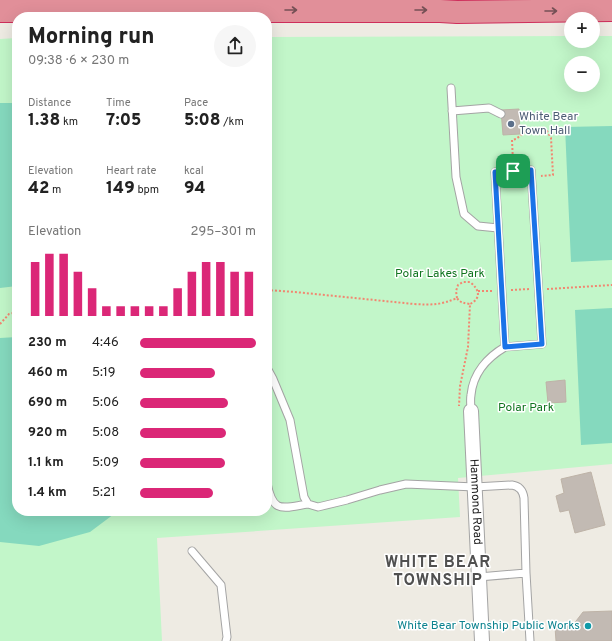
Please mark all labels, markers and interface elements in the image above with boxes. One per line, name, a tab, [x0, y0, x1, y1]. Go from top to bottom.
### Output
one-way arrow	[284, 6, 297, 14]
one-way arrow	[414, 6, 427, 14]
one-way arrow	[544, 7, 557, 15]
map controls	[564, 12, 600, 92]
button: +	[564, 12, 600, 48]
text: Morning run	[28, 24, 154, 51]
button: share	[214, 25, 256, 67]
text: 09:38 · 6 × 230 m	[28, 53, 129, 69]
button: −	[564, 56, 600, 92]
text: Distance	[28, 96, 71, 110]
text: Time	[106, 96, 131, 110]
text: Pace	[184, 96, 208, 110]
place label: White Bear Town Hall	[519, 109, 578, 139]
text: 1.38	[28, 110, 60, 132]
text: 7:05	[106, 110, 141, 132]
text: 5:08	[184, 110, 221, 132]
text: km	[60, 115, 78, 129]
text: /km	[221, 115, 244, 129]
marker: White Bear Town Hall	[506, 119, 516, 129]
pin	[496, 154, 530, 188]
icon: arrive	[502, 160, 524, 182]
text: Elevation	[28, 164, 73, 178]
text: Heart rate	[106, 164, 156, 178]
text: kcal	[184, 164, 204, 178]
text: 42	[28, 178, 49, 200]
text: 149	[106, 178, 135, 200]
text: 94	[184, 178, 206, 200]
text: m	[49, 183, 61, 197]
text: bpm	[135, 183, 159, 197]
text: Elevation	[28, 224, 81, 240]
text: 295–301 m	[191, 224, 256, 240]
park label: Polar Lakes Park	[395, 266, 485, 282]
text: 230 m	[28, 335, 67, 351]
text: 4:46	[92, 335, 119, 351]
text: 460 m	[28, 365, 68, 381]
text: 5:19	[92, 365, 116, 381]
text: 690 m	[28, 395, 67, 411]
text: 5:06	[92, 395, 119, 411]
park label: Polar Park	[498, 400, 554, 416]
text: 920 m	[28, 425, 67, 441]
text: 5:08	[92, 425, 119, 441]
text: 1.1 km	[28, 455, 64, 471]
text: 5:09	[92, 455, 119, 471]
street label: Hammond Road	[465, 458, 485, 545]
text: 1.4 km	[28, 485, 67, 501]
text: 5:21	[92, 485, 116, 501]
district label: WHITE BEAR TOWNSHIP	[385, 553, 491, 591]
place label: White Bear Township Public Works	[397, 618, 580, 634]
marker: White Bear Township Public Works	[583, 621, 593, 631]

